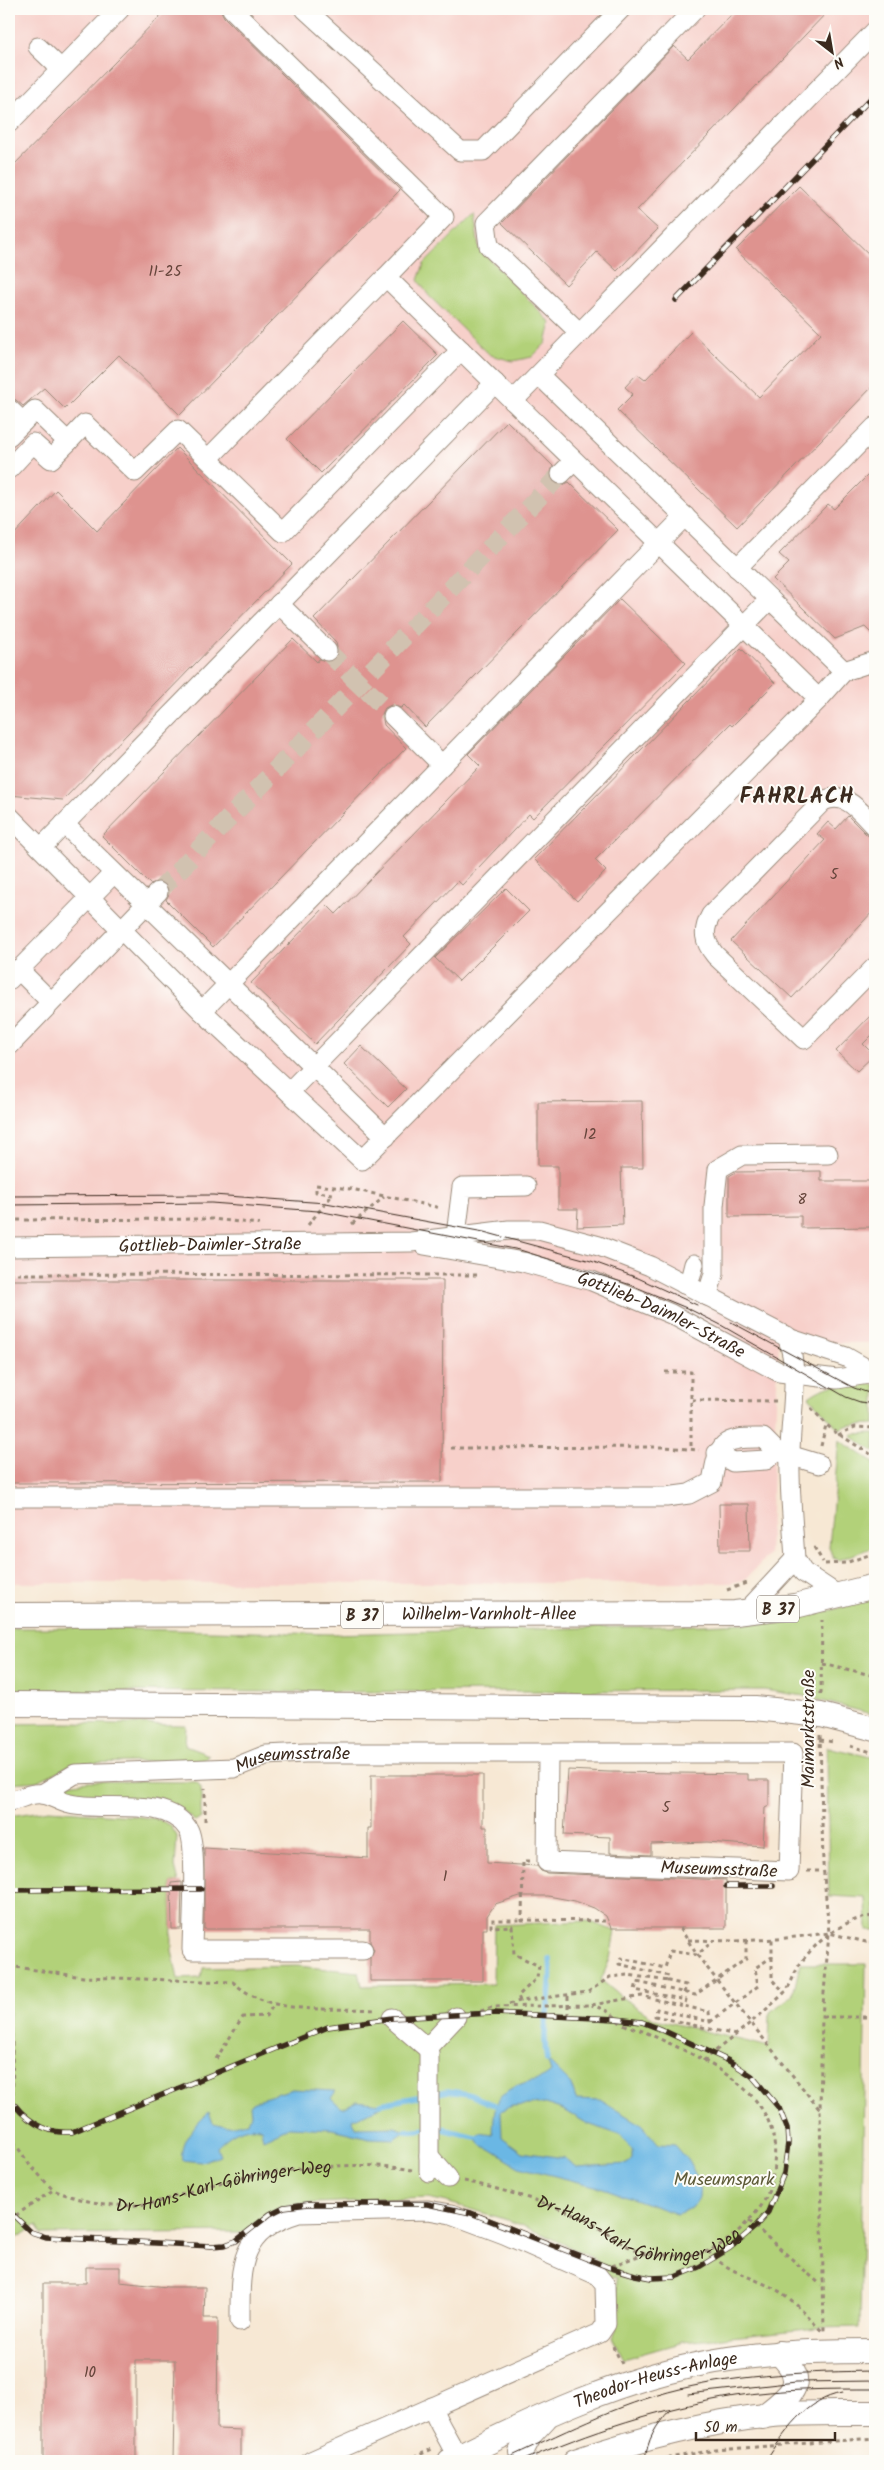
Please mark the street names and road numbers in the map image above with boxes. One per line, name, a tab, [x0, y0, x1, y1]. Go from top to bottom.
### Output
street label: Gottlieb-Daimler-Straße	[118, 1230, 302, 1262]
street label: Gottlieb-Daimler-Straße	[574, 1265, 750, 1367]
road number: B 37	[757, 1596, 799, 1622]
street label: Wilhelm-Varnholt-Allee	[402, 1600, 576, 1630]
road number: B 37	[341, 1602, 383, 1628]
street label: Maimarktstraße	[795, 1670, 824, 1788]
street label: Museumsstraße	[231, 1740, 350, 1782]
street label: Museumsstraße	[660, 1854, 778, 1887]
street label: Dr-Hans-Karl-Göhringer-Weg	[115, 2153, 332, 2222]
street label: Dr-Hans-Karl-Göhringer-Weg	[532, 2189, 749, 2271]
street label: Theodor-Heuss-Anlage	[570, 2345, 740, 2418]

